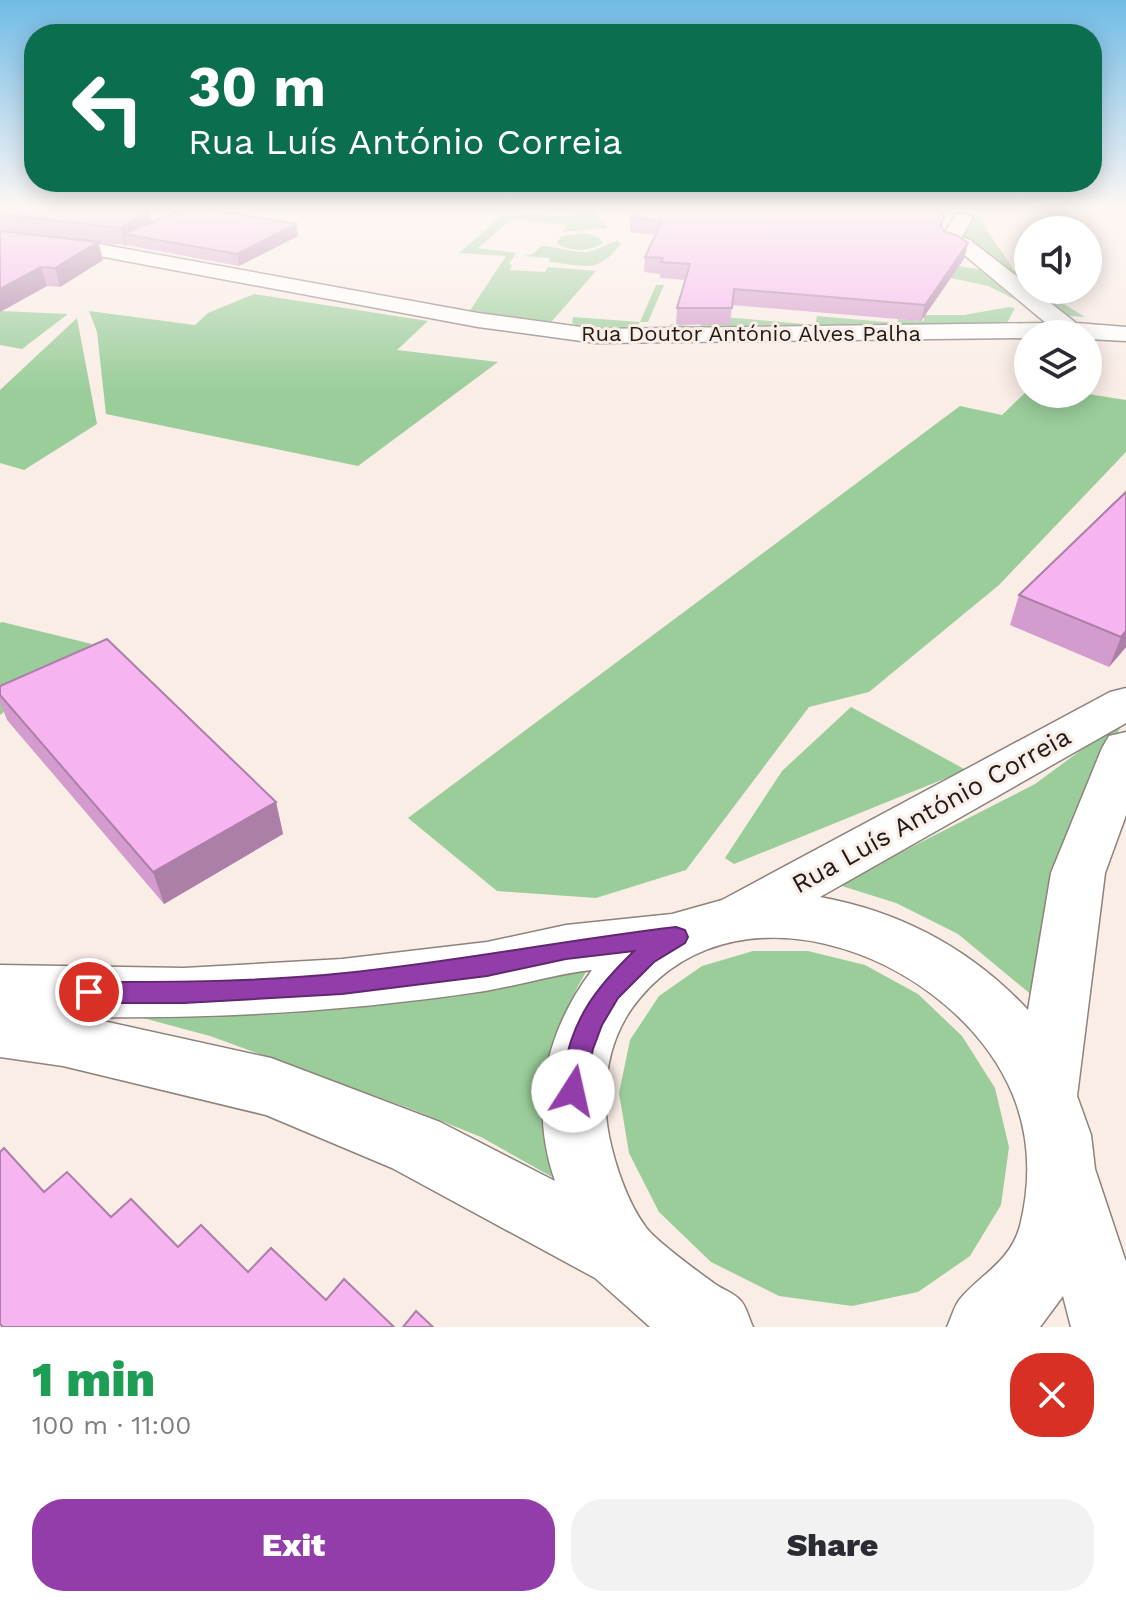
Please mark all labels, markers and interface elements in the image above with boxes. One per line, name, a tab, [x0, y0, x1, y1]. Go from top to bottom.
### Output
text: 30 m	[188, 54, 326, 120]
icon: left	[56, 56, 160, 160]
text: Rua Luís António Correia	[188, 121, 622, 163]
map controls	[1014, 216, 1102, 408]
button: sound	[1014, 216, 1102, 304]
button: layers	[1014, 320, 1102, 408]
street label: Rua Doutor António Alves Palha	[581, 321, 921, 346]
street label: Rua Luís António Correia	[787, 721, 1076, 899]
pin	[55, 958, 123, 1026]
icon: arrive	[67, 970, 111, 1014]
position arrow	[531, 1049, 615, 1133]
text: 1 min	[32, 1351, 155, 1408]
button: close	[1010, 1353, 1094, 1437]
text: 100 m · 11:00	[32, 1410, 192, 1440]
button: Exit	[32, 1499, 555, 1591]
button: Share	[571, 1499, 1094, 1591]

